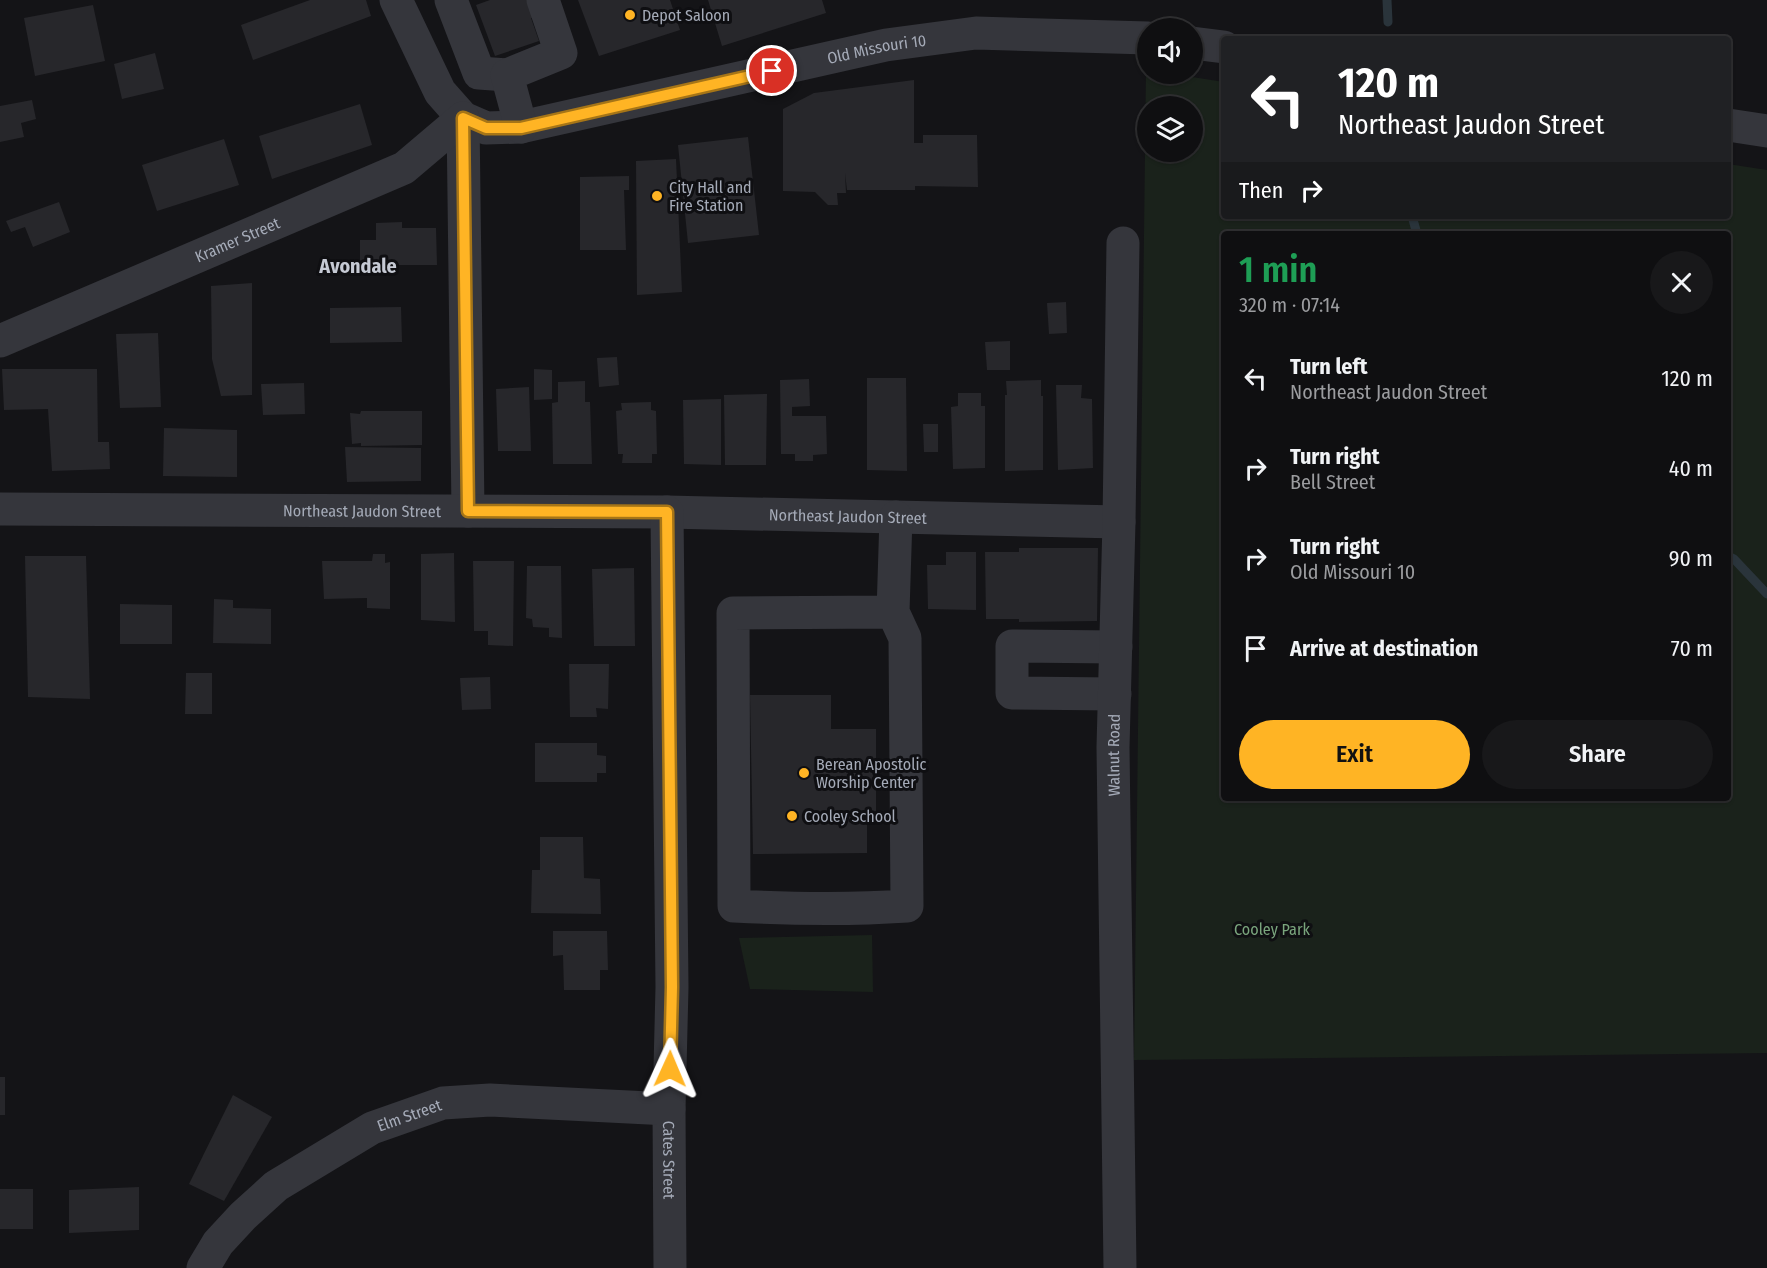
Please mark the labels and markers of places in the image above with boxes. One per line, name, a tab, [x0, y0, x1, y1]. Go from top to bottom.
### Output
place label: Depot Saloon	[642, 6, 730, 25]
marker: Depot Saloon	[623, 8, 637, 22]
pin	[746, 45, 797, 96]
place label: City Hall and Fire Station	[669, 178, 752, 215]
marker: City Hall and Fire Station	[650, 189, 664, 203]
place label: Berean Apostolic Worship Center	[816, 755, 926, 792]
marker: Berean Apostolic Worship Center	[797, 766, 811, 780]
place label: Cooley School	[804, 807, 896, 826]
marker: Cooley School	[785, 809, 799, 823]

